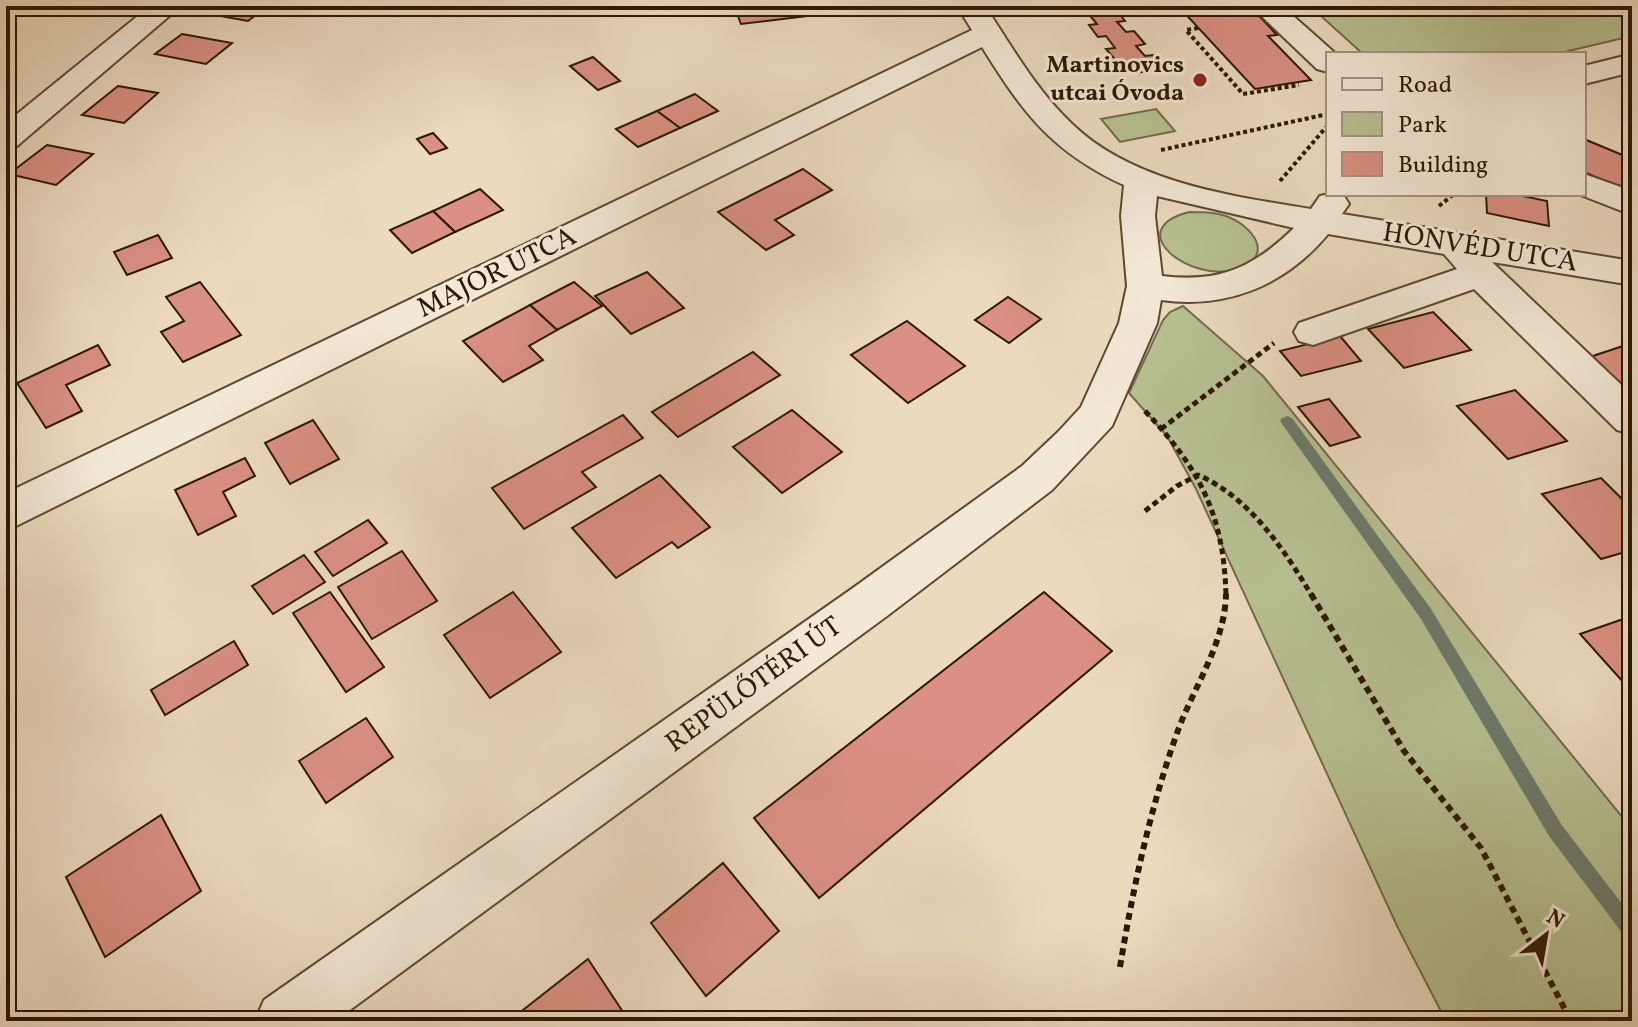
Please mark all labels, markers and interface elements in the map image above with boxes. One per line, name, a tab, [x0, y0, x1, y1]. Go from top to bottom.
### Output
place label: Martinovics utcai Óvoda	[1046, 49, 1184, 111]
legend	[1326, 52, 1586, 196]
text: Road	[1398, 69, 1452, 103]
marker: Martinovics utcai Óvoda	[1191, 71, 1209, 89]
text: Park	[1398, 109, 1447, 143]
text: Building	[1398, 149, 1488, 183]
street label: HONVÉD UTCA	[1380, 213, 1581, 283]
street label: MAJOR UTCA	[411, 218, 583, 328]
street label: REPÜLŐTÉRI ÚT	[658, 608, 850, 762]
north arrow	[1506, 895, 1586, 975]
text: N	[1540, 903, 1570, 937]

